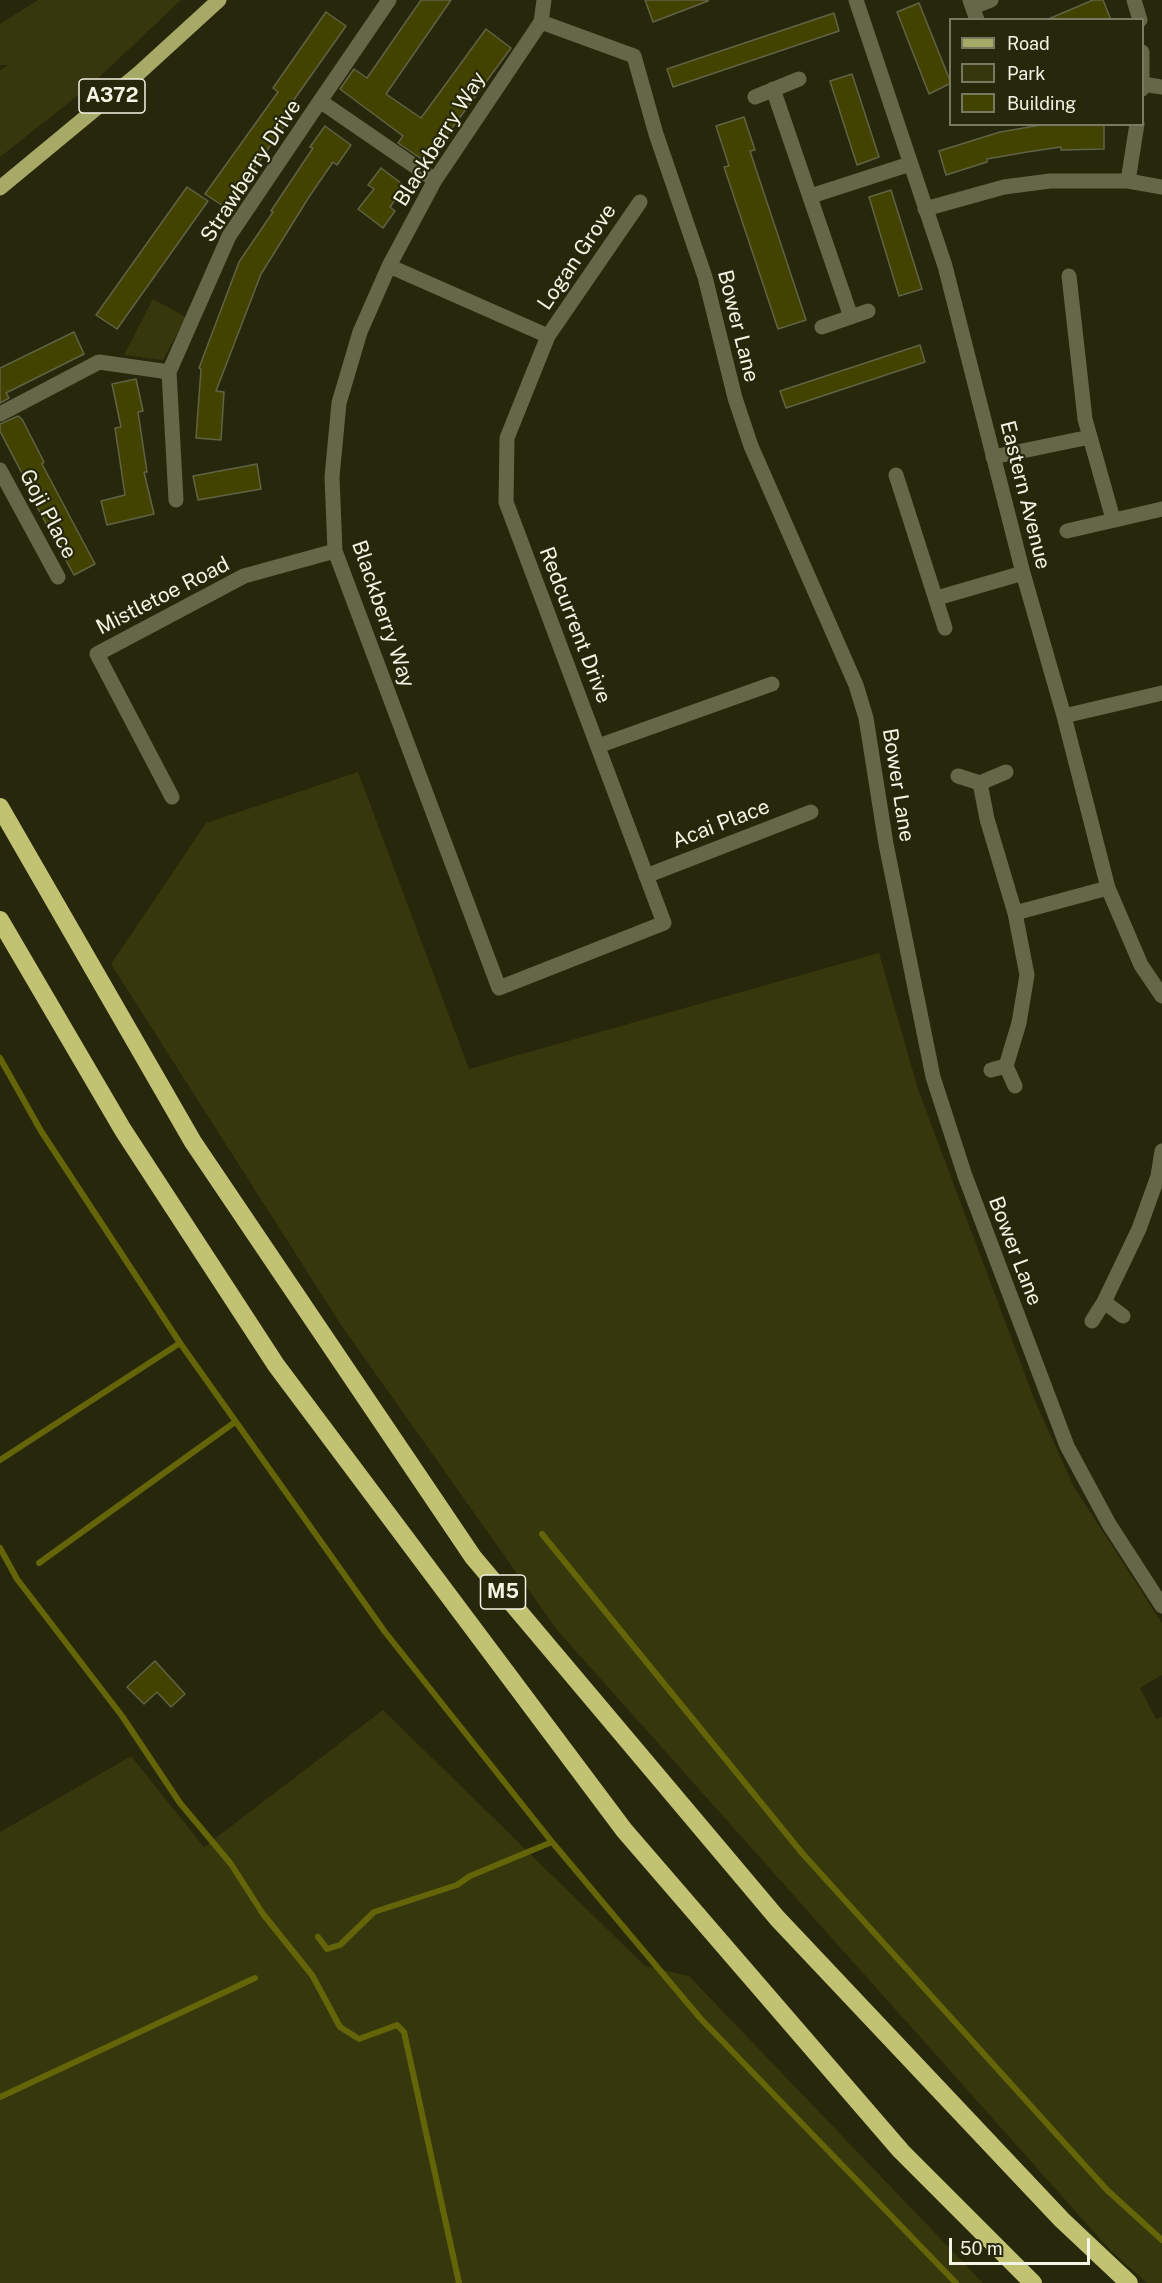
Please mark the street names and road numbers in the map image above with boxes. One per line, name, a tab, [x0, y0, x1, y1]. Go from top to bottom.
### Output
street label: Blackberry Way	[388, 67, 492, 211]
road number: A372	[79, 79, 145, 113]
street label: Strawberry Drive	[195, 95, 307, 247]
street label: Logan Grove	[532, 199, 622, 315]
street label: Bower Lane	[712, 267, 764, 385]
street label: Eastern Avenue	[994, 418, 1056, 572]
street label: Goji Place	[14, 465, 82, 563]
street label: Blackberry Way	[346, 537, 420, 691]
street label: Redcurrent Drive	[534, 543, 616, 707]
street label: Mistletoe Road	[92, 552, 234, 640]
street label: Bower Lane	[877, 726, 919, 844]
street label: Acai Place	[669, 794, 773, 854]
street label: Bower Lane	[983, 1193, 1047, 1309]
road number: M5	[480, 1575, 526, 1609]

